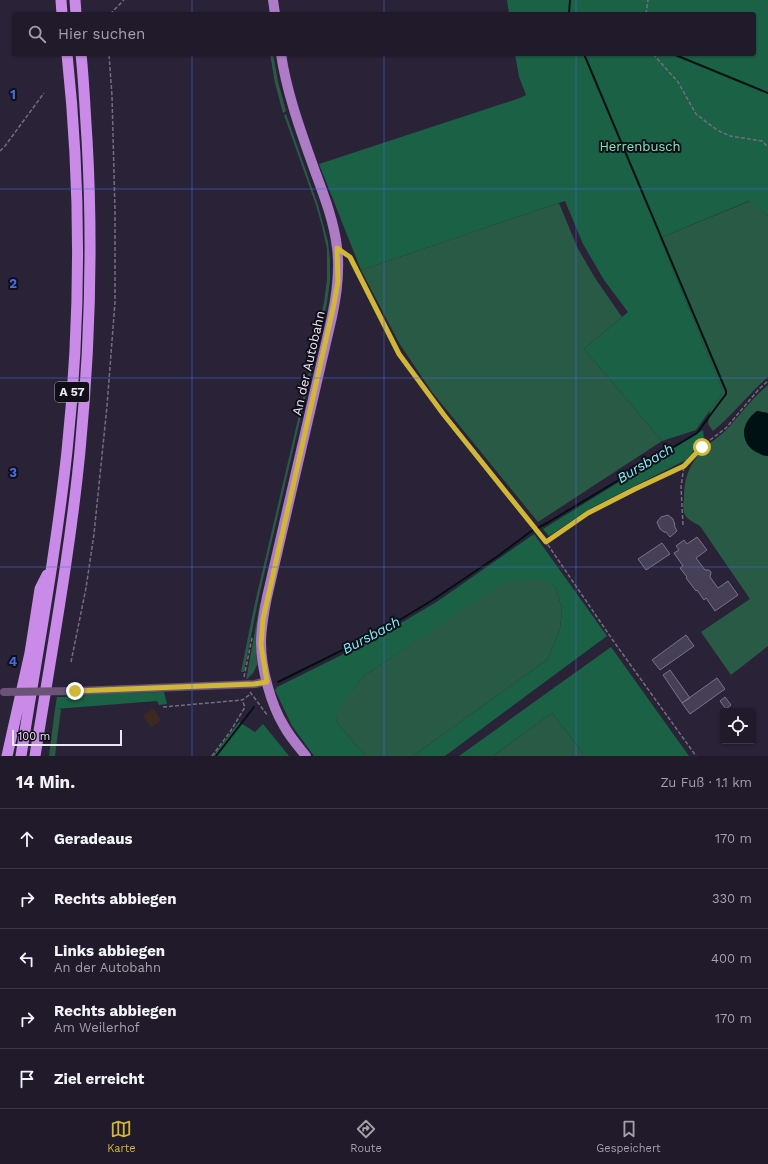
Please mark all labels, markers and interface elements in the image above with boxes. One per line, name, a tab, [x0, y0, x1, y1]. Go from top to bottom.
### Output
search box	[12, 12, 756, 56]
icon: search	[26, 23, 48, 45]
text: Hier suchen	[58, 25, 145, 43]
text: 1	[10, 87, 16, 102]
park label: Herrenbusch	[599, 139, 681, 154]
text: 2	[9, 276, 17, 291]
street label: An der Autobahn	[289, 309, 328, 417]
road number: A 57	[55, 382, 89, 402]
route start	[693, 438, 711, 456]
water label: Bursbach	[614, 440, 676, 486]
text: 3	[9, 465, 17, 480]
water label: Bursbach	[339, 613, 403, 657]
text: 4	[9, 654, 18, 669]
route end	[66, 682, 84, 700]
map controls	[720, 708, 756, 744]
button: locate	[720, 708, 756, 744]
scale bar	[12, 728, 122, 747]
text: 100 m	[18, 730, 50, 743]
text: 14 Min.	[16, 772, 75, 792]
text: Zu Fuß · 1.1 km	[660, 775, 752, 790]
icon: ahead	[16, 828, 38, 850]
text: Geradeaus	[54, 830, 133, 848]
text: 170 m	[715, 831, 752, 846]
icon: right	[16, 888, 38, 910]
text: Rechts abbiegen	[54, 890, 176, 908]
text: 330 m	[712, 891, 752, 906]
text: Links abbiegen	[54, 942, 165, 960]
icon: left	[16, 948, 38, 970]
text: 400 m	[711, 951, 752, 966]
text: An der Autobahn	[54, 960, 161, 975]
text: Rechts abbiegen	[54, 1002, 176, 1020]
icon: right	[16, 1008, 38, 1030]
text: 170 m	[715, 1011, 752, 1026]
text: Am Weilerhof	[54, 1020, 140, 1035]
icon: arrive	[16, 1068, 38, 1090]
text: Ziel erreicht	[54, 1070, 144, 1088]
tab: Karte	[107, 1118, 136, 1155]
tab: Route	[350, 1118, 382, 1155]
tab: Gespeichert	[596, 1118, 661, 1155]

